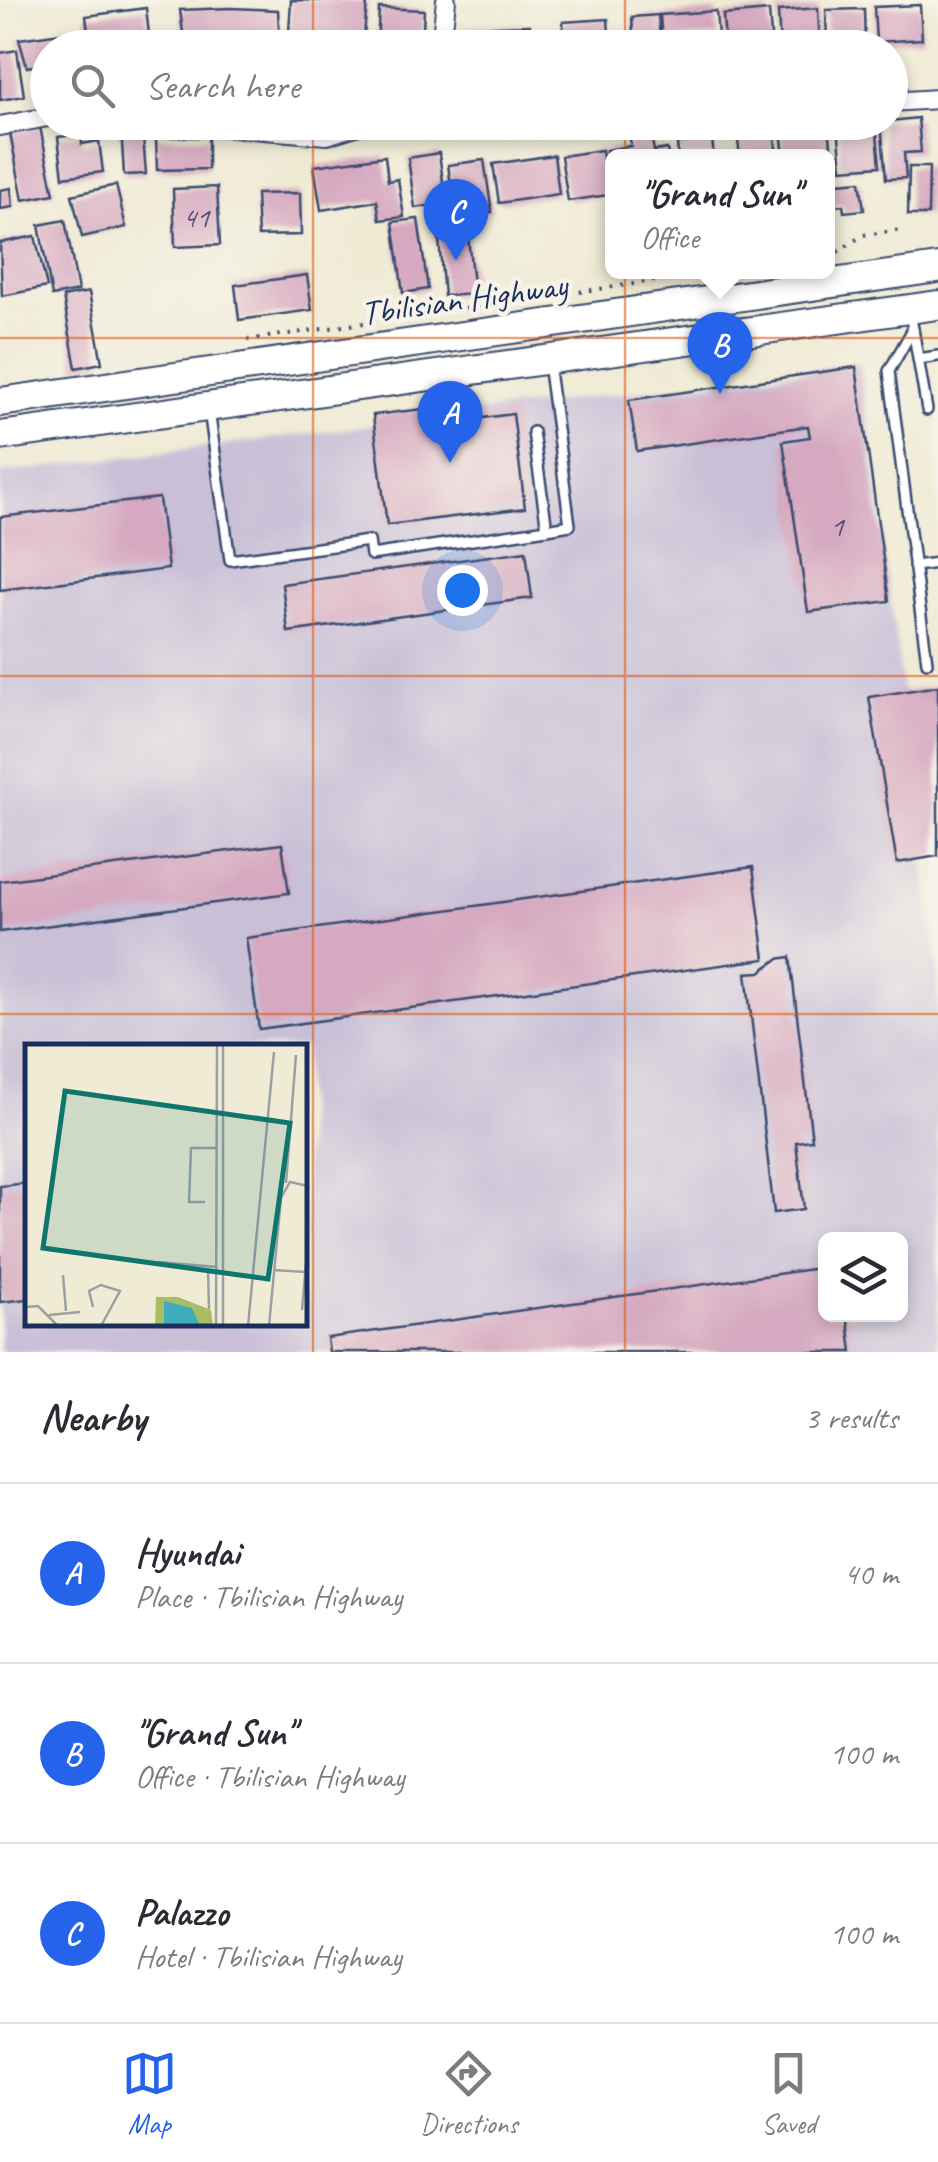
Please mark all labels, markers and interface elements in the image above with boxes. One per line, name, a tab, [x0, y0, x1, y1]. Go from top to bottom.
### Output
search box	[30, 30, 908, 140]
icon: search	[65, 58, 120, 113]
text: Search here	[145, 62, 300, 109]
popup	[605, 149, 835, 279]
text: "Grand Sun"	[640, 170, 800, 217]
pin: C	[424, 178, 488, 261]
house number: 41	[183, 198, 211, 236]
text: Office	[640, 217, 699, 258]
street label: Tbilisian Highway	[358, 262, 572, 336]
pin: B	[688, 312, 752, 394]
pin: A	[418, 380, 482, 463]
house number: 1	[830, 507, 845, 545]
your location	[437, 565, 488, 616]
inset map	[25, 1044, 308, 1327]
map controls	[818, 1232, 908, 1322]
button: layers	[818, 1232, 908, 1322]
text: Nearby	[40, 1391, 146, 1444]
text: 3 results	[804, 1397, 898, 1438]
text: Hyundai	[135, 1529, 240, 1576]
text: A	[64, 1553, 81, 1594]
text: 40 m	[844, 1553, 898, 1594]
text: Place · Tbilisian Highway	[135, 1576, 402, 1617]
text: "Grand Sun"	[135, 1709, 294, 1756]
text: B	[64, 1733, 81, 1774]
text: 100 m	[829, 1733, 898, 1774]
text: Office · Tbilisian Highway	[135, 1756, 404, 1797]
text: Palazzo	[135, 1889, 228, 1936]
text: C	[65, 1913, 80, 1954]
text: 100 m	[829, 1913, 898, 1954]
text: Hotel · Tbilisian Highway	[135, 1936, 402, 1977]
tab: Map	[122, 2046, 177, 2141]
tab: Directions	[420, 2046, 518, 2141]
tab: Saved	[761, 2046, 816, 2141]

